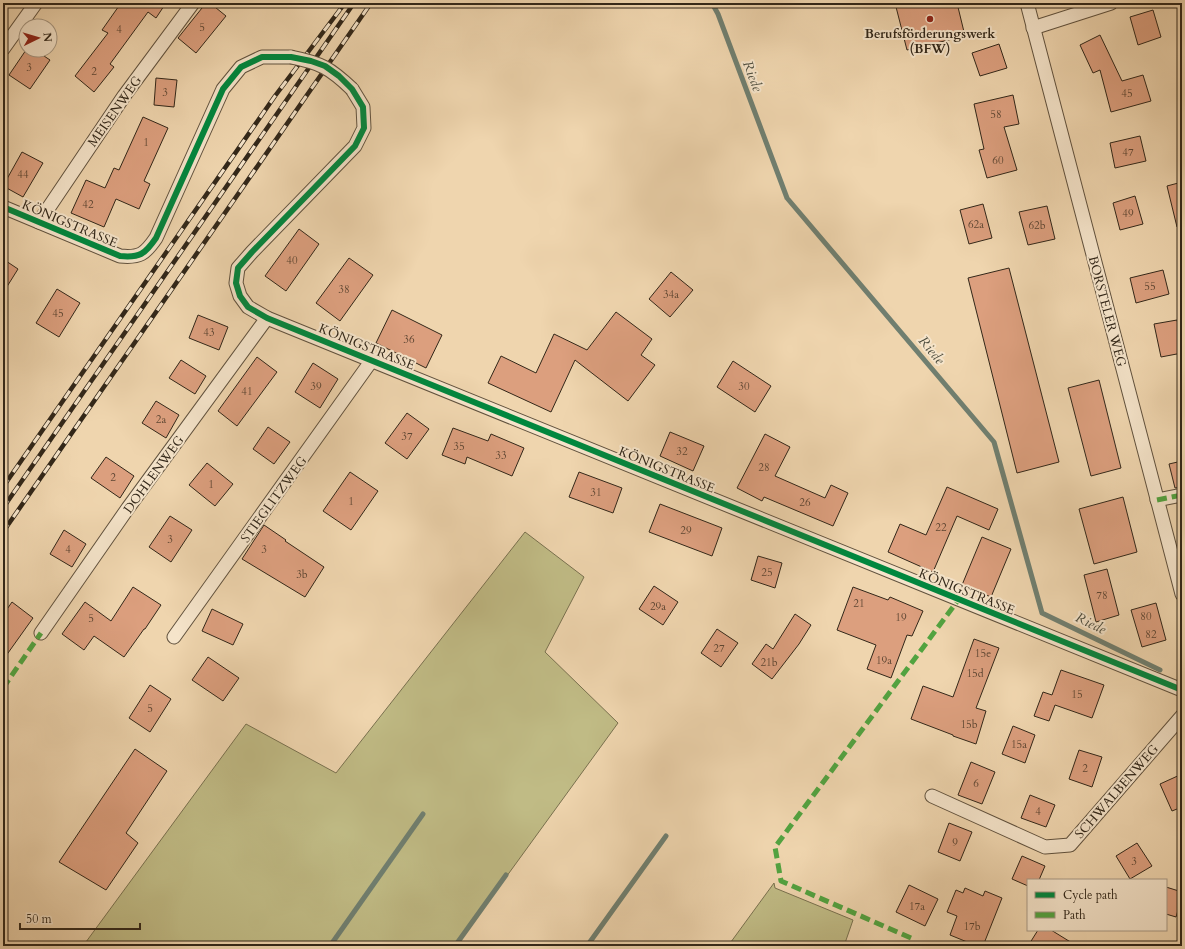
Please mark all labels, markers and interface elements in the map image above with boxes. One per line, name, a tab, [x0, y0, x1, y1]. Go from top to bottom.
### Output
marker: Berufsförderungswerk (BFW)	[925, 14, 935, 24]
north arrow	[18, 18, 58, 58]
house number: 5	[199, 20, 205, 35]
house number: 4	[116, 22, 122, 37]
place label: Berufsförderungswerk (BFW)	[865, 25, 996, 58]
text: N	[40, 32, 55, 43]
water label: Riede	[738, 58, 767, 95]
house number: 3	[26, 60, 32, 75]
house number: 2	[91, 64, 97, 79]
street label: MEISENWEG	[84, 72, 146, 151]
house number: 3	[162, 85, 168, 100]
house number: 45	[1121, 86, 1133, 101]
house number: 58	[990, 107, 1002, 122]
house number: 1	[143, 135, 149, 150]
house number: 47	[1122, 145, 1134, 160]
house number: 60	[992, 153, 1004, 168]
house number: 44	[17, 167, 29, 182]
street label: KÖNIGSTRASSE	[19, 196, 120, 252]
house number: 42	[82, 197, 94, 212]
house number: 49	[1122, 206, 1134, 221]
house number: 62a	[968, 217, 984, 232]
house number: 62b	[1028, 218, 1046, 233]
house number: 40	[286, 253, 298, 268]
street label: BORSTELER WEG	[1084, 254, 1131, 369]
house number: 55	[1144, 279, 1156, 294]
house number: 38	[338, 282, 350, 297]
house number: 34a	[663, 287, 679, 302]
house number: 45	[52, 306, 64, 321]
street label: KÖNIGSTRASSE	[316, 319, 417, 374]
house number: 43	[203, 325, 215, 340]
house number: 36	[403, 332, 415, 347]
water label: Riede	[914, 332, 949, 369]
house number: 39	[310, 379, 322, 394]
house number: 30	[738, 379, 750, 394]
house number: 41	[241, 384, 253, 399]
house number: 2a	[156, 412, 166, 427]
house number: 37	[401, 429, 413, 444]
street label: DOHLENWEG	[119, 432, 188, 517]
house number: 35	[453, 439, 465, 454]
street label: KÖNIGSTRASSE	[616, 442, 717, 497]
house number: 32	[676, 444, 688, 459]
house number: 33	[495, 448, 507, 463]
street label: STIEGLITZWEG	[236, 453, 311, 546]
house number: 28	[758, 460, 770, 475]
house number: 2	[110, 470, 116, 485]
house number: 1	[208, 477, 214, 492]
house number: 31	[590, 485, 602, 500]
house number: 1	[348, 494, 354, 509]
house number: 26	[799, 495, 811, 510]
house number: 22	[935, 520, 947, 535]
house number: 29	[680, 523, 692, 538]
house number: 3	[167, 532, 173, 547]
house number: 4	[65, 542, 71, 557]
house number: 3	[261, 542, 267, 557]
street label: KÖNIGSTRASSE	[916, 564, 1017, 619]
house number: 25	[761, 565, 773, 580]
house number: 3b	[296, 567, 308, 582]
house number: 78	[1096, 588, 1108, 603]
house number: 21	[853, 596, 865, 611]
house number: 29a	[650, 599, 666, 614]
water label: Riede	[1072, 608, 1110, 639]
house number: 80	[1140, 609, 1152, 624]
house number: 19	[895, 610, 907, 625]
house number: 5	[88, 611, 94, 626]
house number: 82	[1145, 627, 1157, 642]
house number: 27	[713, 641, 725, 656]
house number: 15e	[975, 646, 991, 661]
house number: 19a	[876, 653, 892, 668]
house number: 21b	[760, 655, 778, 670]
house number: 15d	[966, 666, 984, 681]
house number: 15	[1071, 687, 1083, 702]
house number: 5	[147, 701, 153, 716]
house number: 15b	[960, 717, 978, 732]
house number: 15a	[1011, 737, 1027, 752]
street label: SCHWALBENWEG	[1071, 741, 1163, 843]
house number: 2	[1082, 761, 1088, 776]
house number: 6	[973, 776, 979, 791]
house number: 4	[1035, 804, 1041, 819]
house number: 9	[952, 835, 958, 850]
house number: 3	[1131, 854, 1137, 869]
legend	[1027, 879, 1167, 931]
text: Cycle path	[1063, 887, 1118, 903]
house number: 17a	[909, 899, 925, 914]
scale bar	[20, 905, 140, 931]
text: Path	[1063, 907, 1086, 923]
text: 50 m	[26, 911, 53, 927]
house number: 17b	[963, 919, 981, 934]

